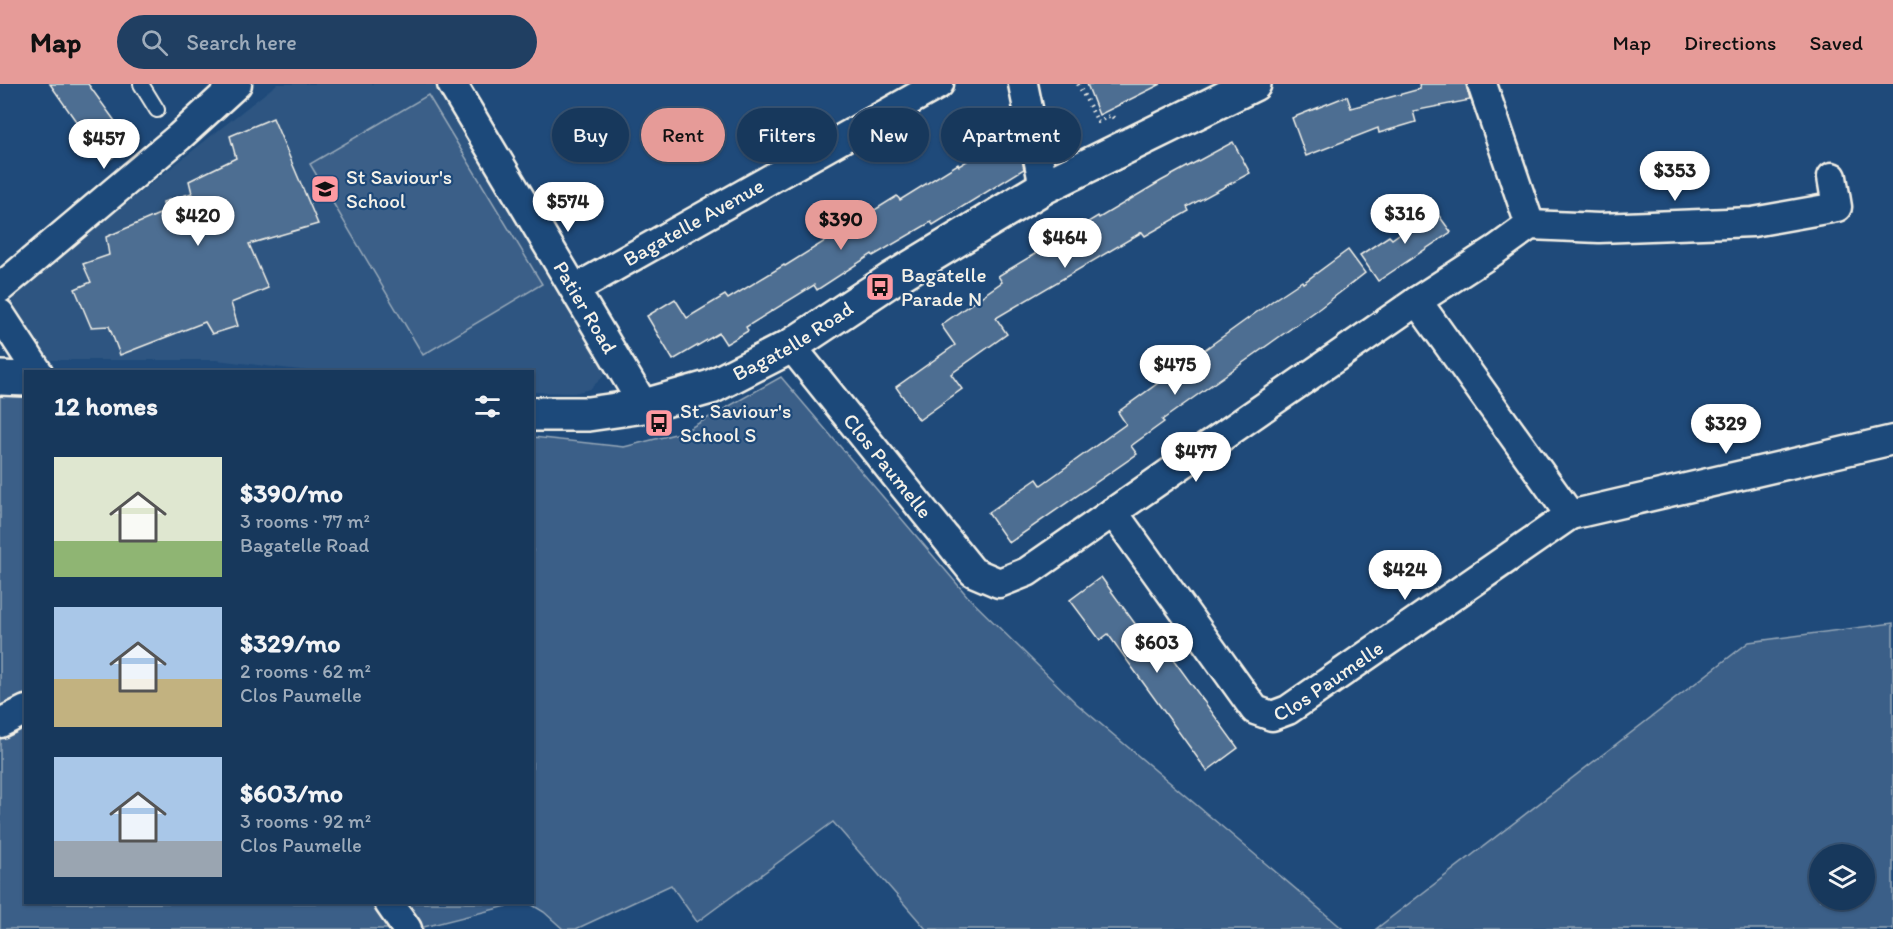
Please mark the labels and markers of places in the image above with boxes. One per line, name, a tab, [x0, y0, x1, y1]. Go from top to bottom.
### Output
pin: $457	[68, 119, 140, 170]
pin: $353	[1639, 151, 1711, 202]
place label: St Saviour's School	[346, 164, 452, 213]
school or university icon: St Saviour's School	[309, 173, 341, 205]
pin: $574	[532, 182, 604, 233]
pin: $316	[1369, 194, 1441, 245]
pin: $420	[162, 196, 234, 247]
pin: $390	[805, 200, 877, 251]
pin: $464	[1029, 218, 1101, 269]
place label: Bagatelle Parade N	[901, 262, 987, 311]
bus stop icon: Bagatelle Parade N	[864, 271, 896, 303]
pin: $475	[1139, 345, 1211, 396]
place label: St. Saviour's School S	[680, 398, 791, 447]
pin: $329	[1690, 404, 1762, 455]
bus stop icon: St. Saviour's School S	[643, 407, 675, 439]
pin: $477	[1160, 432, 1232, 483]
pin: $424	[1369, 550, 1441, 601]
pin: $603	[1121, 623, 1193, 674]

